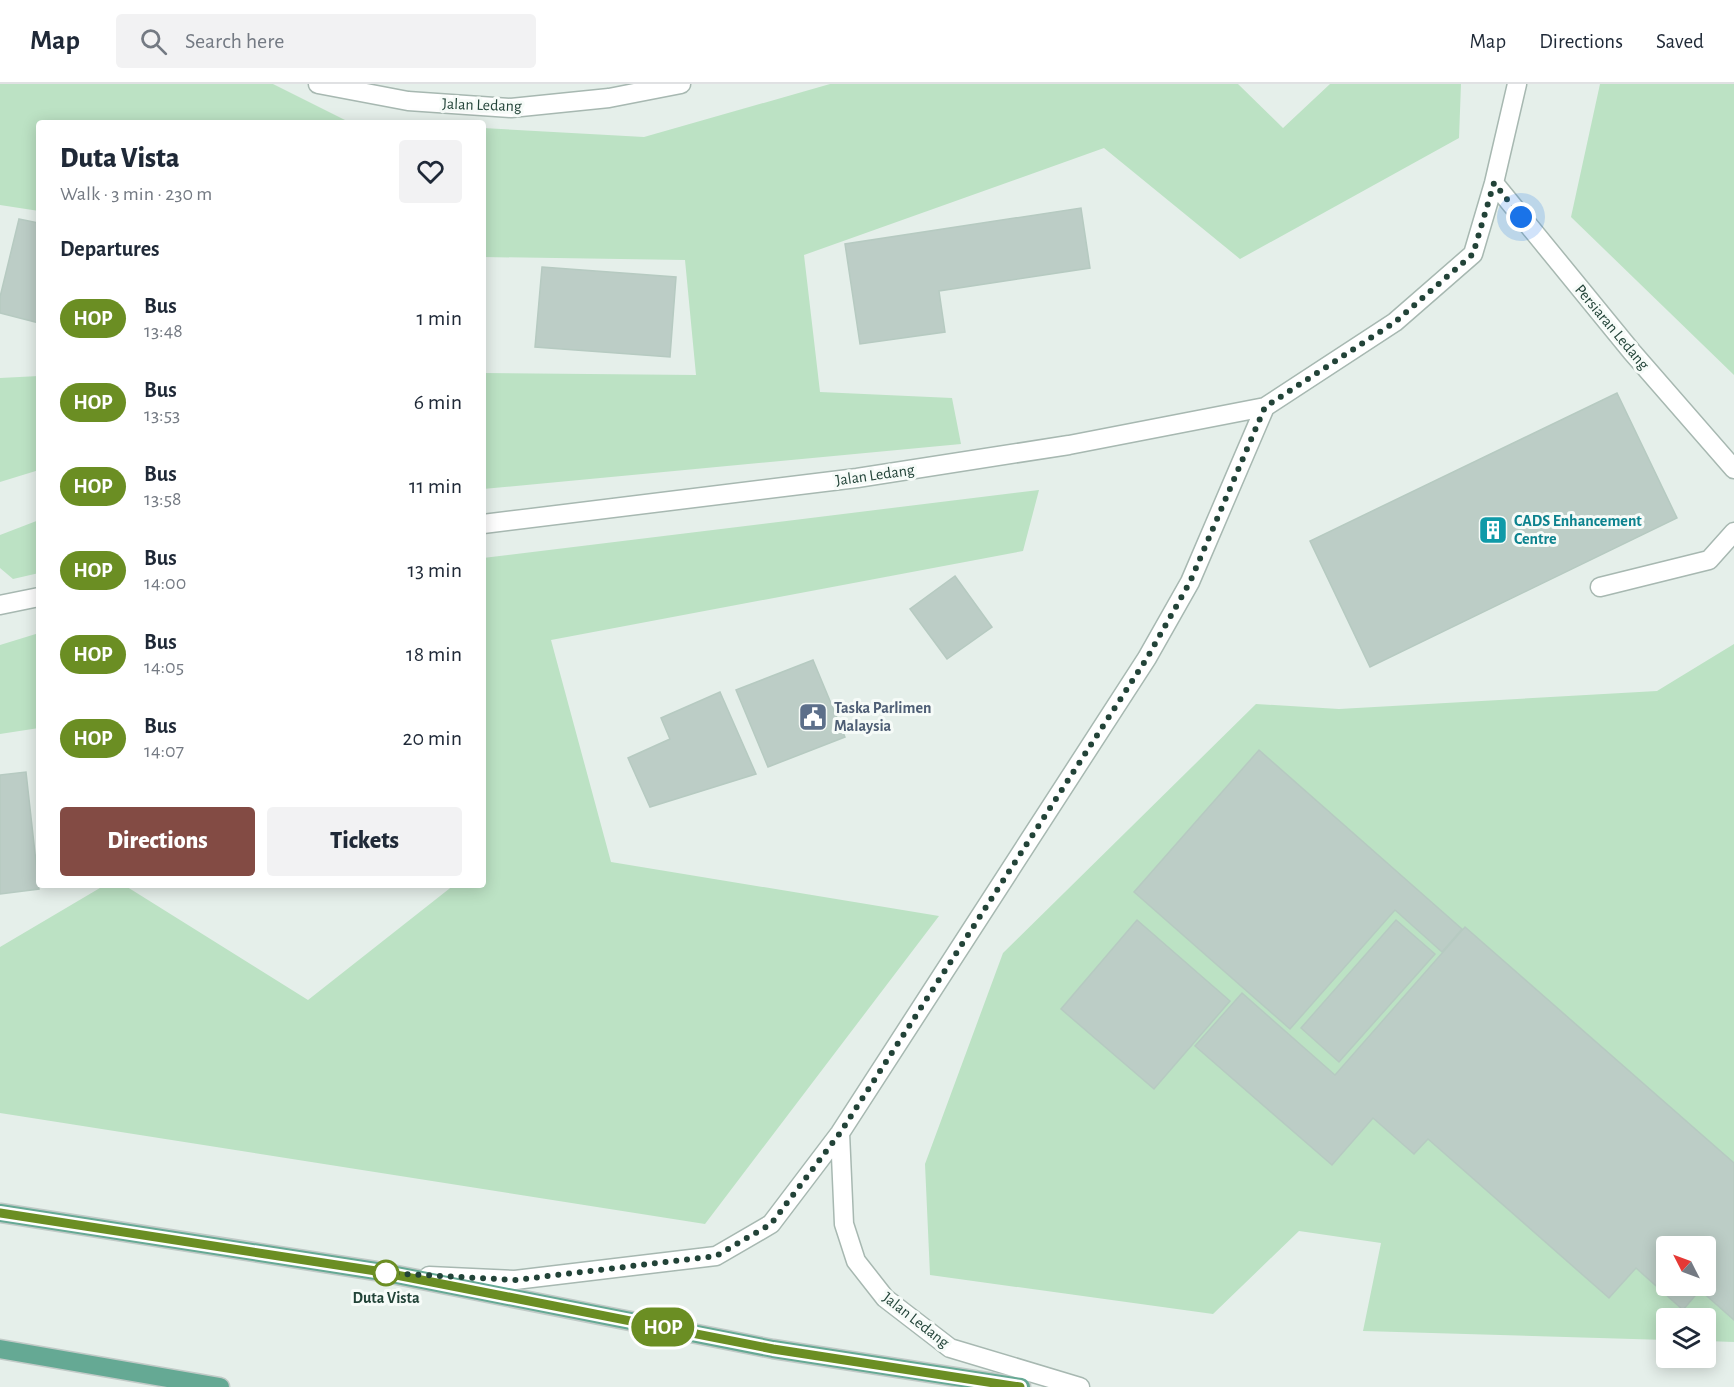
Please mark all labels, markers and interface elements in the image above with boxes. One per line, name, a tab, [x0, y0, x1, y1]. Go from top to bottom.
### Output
search box	[116, 14, 536, 68]
icon: search	[137, 25, 170, 58]
text: Map	[30, 27, 80, 55]
text: Search here	[185, 30, 284, 52]
text: Map	[1470, 31, 1506, 52]
text: Directions	[1539, 31, 1623, 52]
text: Saved	[1656, 31, 1704, 52]
street label: Jalan Ledang	[442, 96, 522, 114]
button: heart	[399, 140, 462, 203]
text: Duta Vista	[60, 145, 180, 173]
text: Walk · 3 min · 230 m	[60, 184, 212, 204]
your location	[1506, 202, 1536, 232]
text: Departures	[60, 238, 160, 260]
street label: Persiaran Ledang	[1572, 281, 1652, 373]
text: Bus	[144, 295, 177, 317]
text: 1 min	[417, 307, 462, 329]
text: HOP	[73, 308, 113, 329]
text: 13:48	[144, 321, 183, 341]
text: Bus	[144, 379, 177, 401]
text: 6 min	[414, 391, 462, 413]
text: HOP	[73, 392, 113, 413]
text: 13:53	[144, 405, 180, 425]
street label: Jalan Ledang	[835, 462, 916, 488]
text: Bus	[144, 463, 177, 485]
text: 11 min	[409, 475, 462, 497]
text: HOP	[73, 476, 113, 497]
text: 13:58	[144, 489, 182, 509]
place label: CADS Enhancement Centre	[1514, 513, 1642, 547]
building icon: CADS Enhancement Centre	[1477, 514, 1509, 546]
text: Bus	[144, 547, 177, 569]
text: 13 min	[407, 559, 462, 581]
text: HOP	[73, 560, 113, 581]
text: 14:00	[144, 573, 186, 593]
text: Bus	[144, 631, 177, 653]
text: 18 min	[406, 643, 462, 665]
text: HOP	[73, 644, 113, 665]
text: 14:05	[144, 657, 184, 677]
place label: Taska Parlimen Malaysia	[834, 700, 931, 735]
public building icon: Taska Parlimen Malaysia	[797, 701, 829, 733]
text: Bus	[144, 715, 177, 737]
text: 20 min	[402, 727, 462, 749]
text: HOP	[73, 728, 113, 749]
text: 14:07	[144, 741, 184, 761]
button: Directions	[60, 807, 255, 876]
button: Tickets	[267, 807, 462, 876]
north arrow	[1656, 1236, 1716, 1296]
map controls	[1656, 1236, 1716, 1368]
marker: Duta Vista	[373, 1260, 399, 1286]
street label: Jalan Ledang	[880, 1289, 952, 1351]
place label: Duta Vista	[352, 1290, 420, 1306]
line badge: HOP	[628, 1308, 698, 1346]
button: layers	[1656, 1308, 1716, 1368]
text: HOP	[643, 1317, 683, 1338]

